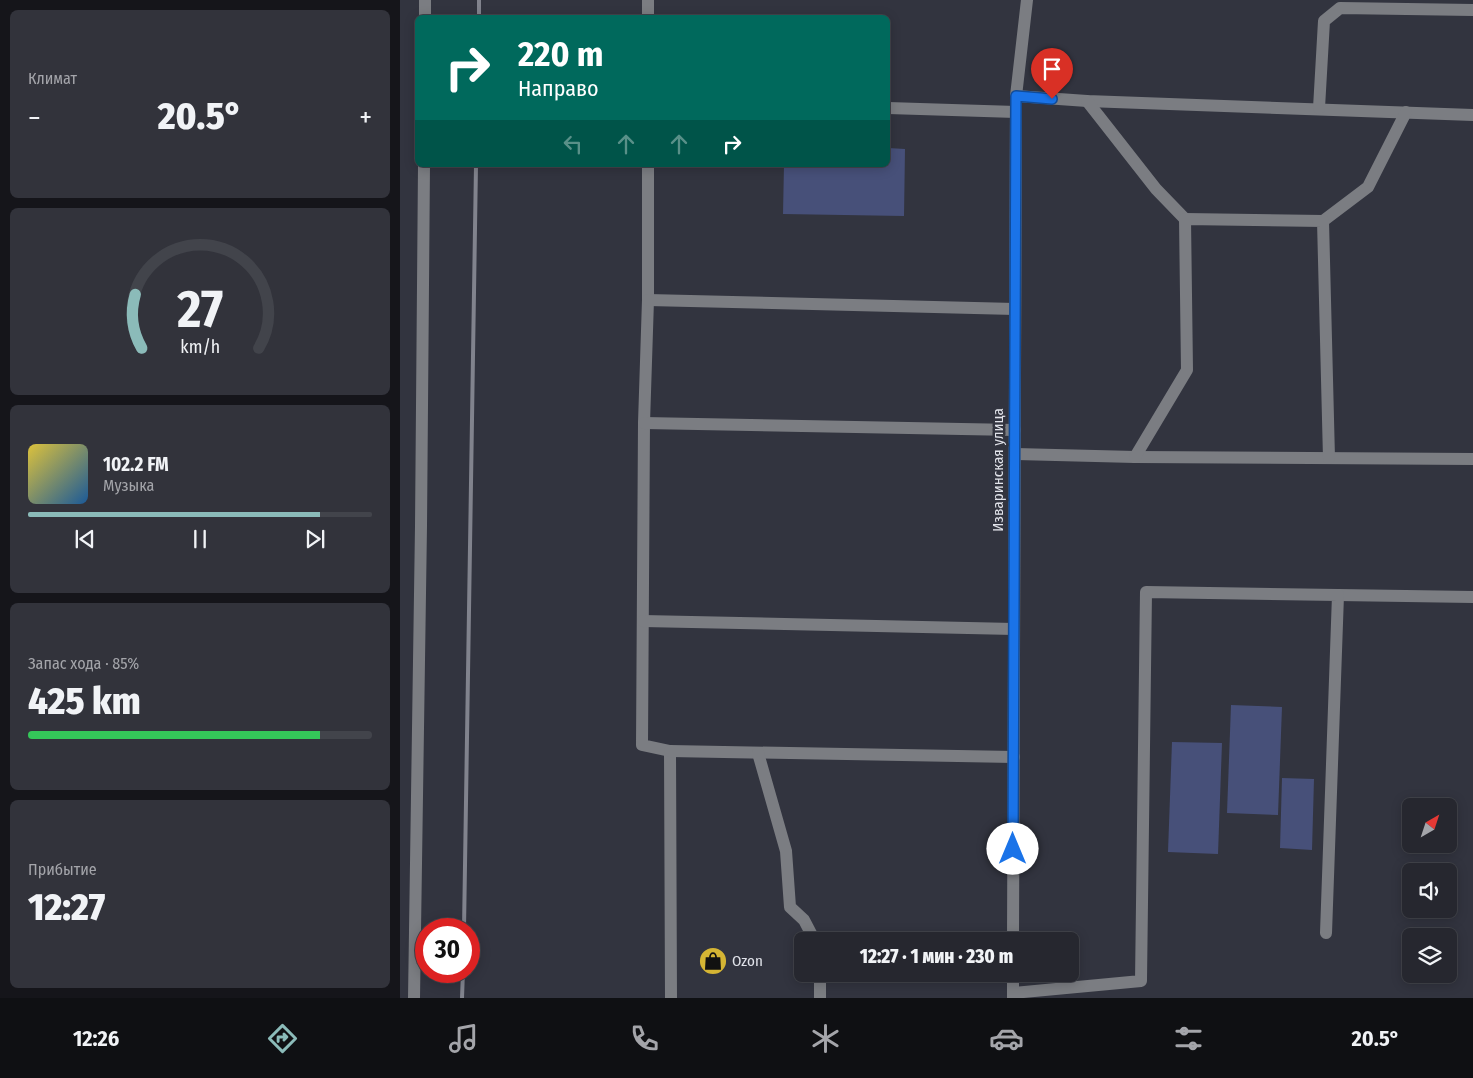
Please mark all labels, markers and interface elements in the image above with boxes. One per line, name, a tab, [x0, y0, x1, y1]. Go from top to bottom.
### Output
text: 220 m	[518, 33, 604, 75]
icon: right	[435, 35, 500, 100]
pin	[1031, 48, 1073, 99]
icon: arrive	[1038, 55, 1066, 83]
text: Климат	[28, 69, 77, 88]
text: Направо	[518, 75, 599, 102]
text: 20.5°	[158, 93, 242, 139]
text: −	[28, 101, 41, 134]
text: +	[359, 101, 372, 134]
icon: left	[559, 130, 587, 158]
icon: ahead	[612, 130, 640, 158]
icon: ahead	[665, 130, 693, 158]
icon: right	[718, 130, 746, 158]
text: 27	[176, 278, 223, 341]
text: km/h	[180, 336, 220, 358]
street label: Изваринская улица	[989, 408, 1007, 532]
text: 102.2 FM	[103, 453, 169, 476]
text: Музыка	[103, 476, 154, 495]
icon: previous	[71, 525, 99, 553]
icon: pause	[186, 525, 214, 553]
icon: next	[301, 525, 329, 553]
text: Запас хода · 85%	[28, 654, 139, 673]
text: 425 km	[28, 678, 141, 724]
north arrow	[1402, 798, 1458, 852]
map controls	[1402, 798, 1457, 983]
position arrow	[986, 822, 1038, 874]
text: Прибытие	[28, 860, 97, 879]
button: sound	[1402, 863, 1457, 918]
text: 12:27	[28, 884, 105, 930]
speed limit sign: 30	[415, 918, 480, 983]
button: layers	[1402, 928, 1457, 983]
text: 12:27 · 1 мин · 230 m	[860, 945, 1013, 968]
shop icon: Ozon	[698, 946, 728, 976]
place label: Ozon	[732, 952, 763, 970]
icon: directions	[265, 1021, 300, 1056]
icon: music	[446, 1021, 481, 1056]
icon: phone	[627, 1021, 662, 1056]
icon: climate	[808, 1021, 843, 1056]
icon: car	[989, 1021, 1024, 1056]
icon: filters	[1171, 1021, 1206, 1056]
text: 12:26	[73, 1025, 119, 1052]
text: 20.5°	[1352, 1025, 1400, 1052]

